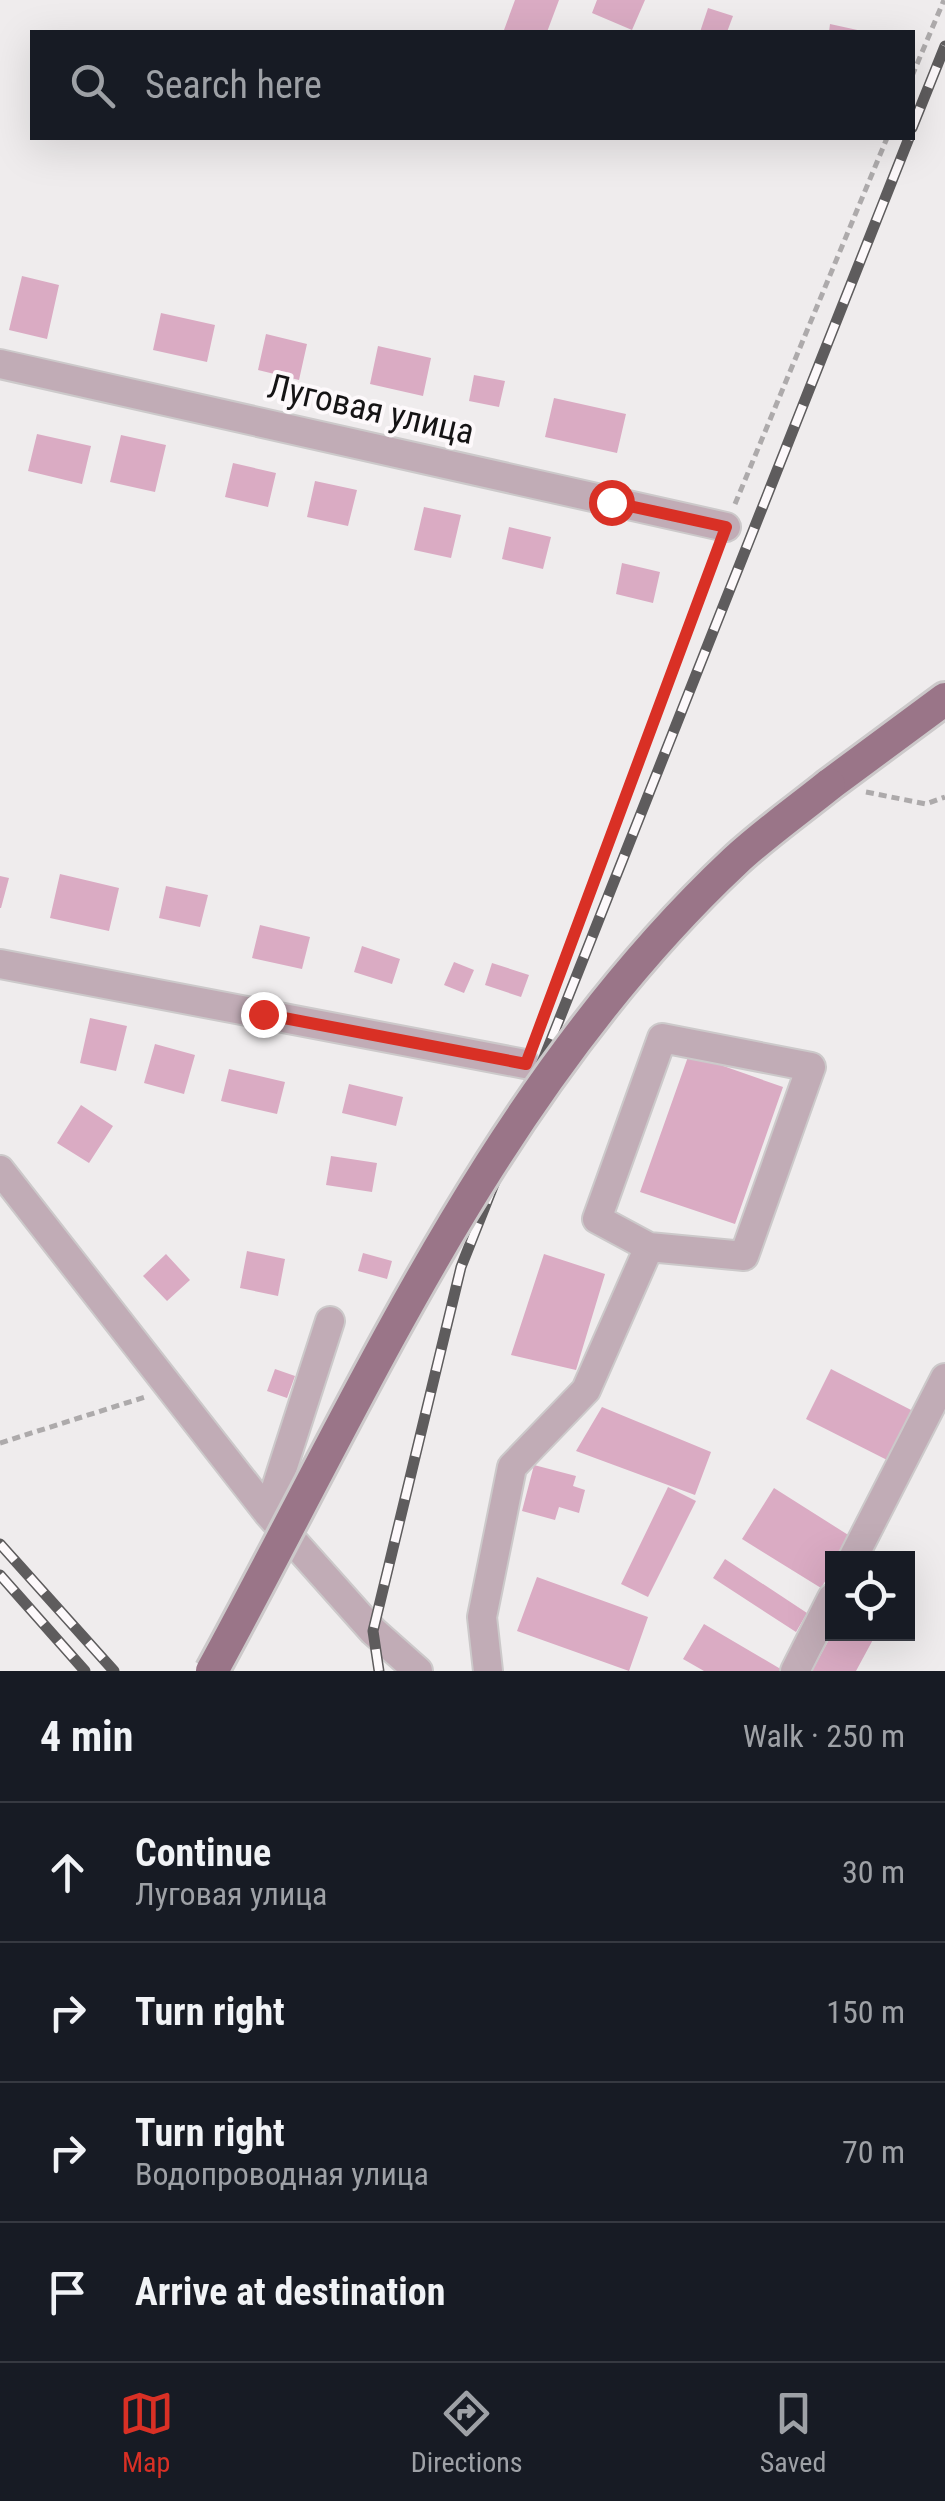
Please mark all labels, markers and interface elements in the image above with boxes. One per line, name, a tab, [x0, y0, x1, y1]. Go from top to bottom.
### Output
search box	[30, 30, 915, 140]
icon: search	[65, 58, 120, 113]
text: Search here	[145, 63, 322, 107]
street label: Луговая улица	[264, 366, 478, 453]
route start	[589, 480, 635, 526]
route end	[241, 992, 287, 1038]
map controls	[825, 1551, 915, 1641]
button: locate	[825, 1551, 915, 1641]
text: 4 min	[40, 1712, 133, 1761]
text: Walk · 250 m	[743, 1717, 905, 1755]
text: Continue	[135, 1831, 271, 1875]
icon: ahead	[40, 1845, 95, 1900]
text: 30 m	[842, 1853, 905, 1891]
text: Луговая улица	[135, 1875, 327, 1913]
icon: right	[40, 1985, 95, 2040]
text: Turn right	[135, 1990, 285, 2034]
text: 150 m	[826, 1993, 905, 2031]
text: Turn right	[135, 2111, 285, 2155]
icon: right	[40, 2125, 95, 2180]
text: 70 m	[842, 2133, 905, 2171]
text: Водопроводная улица	[135, 2155, 429, 2193]
icon: arrive	[40, 2265, 95, 2320]
text: Arrive at destination	[135, 2270, 445, 2314]
tab: Map	[119, 2386, 174, 2479]
tab: Directions	[411, 2386, 523, 2479]
tab: Saved	[760, 2386, 826, 2479]

